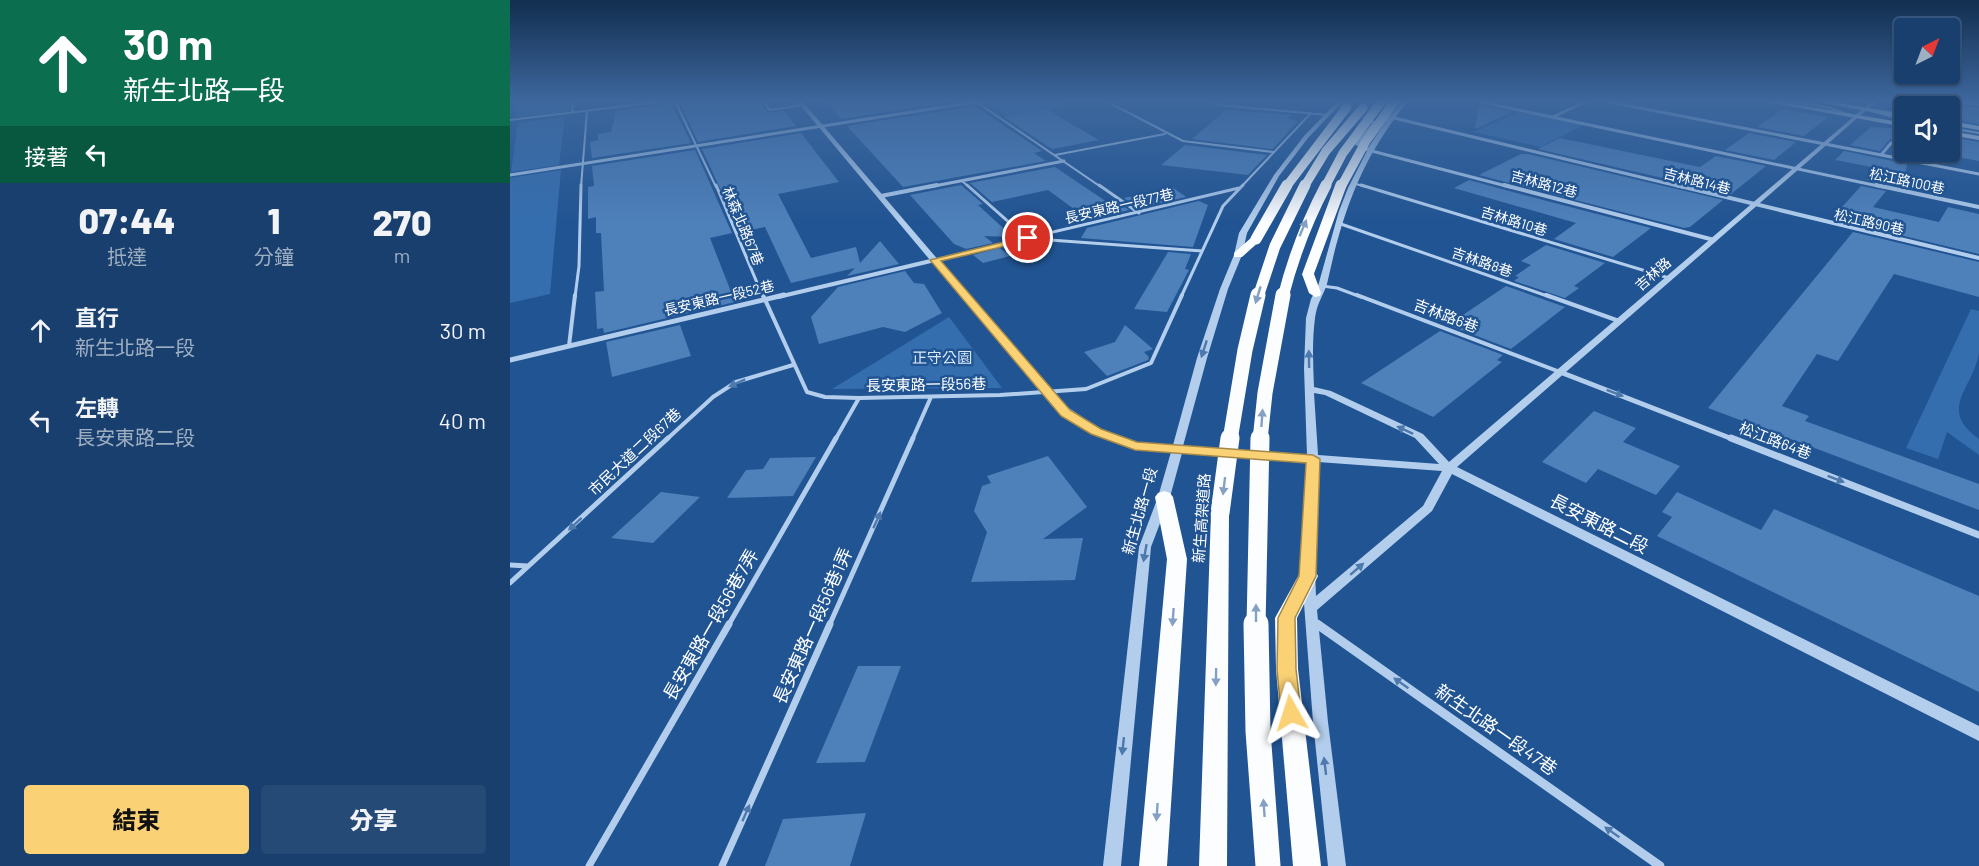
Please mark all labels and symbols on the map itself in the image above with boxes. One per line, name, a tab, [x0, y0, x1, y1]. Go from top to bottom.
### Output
north arrow	[1894, 18, 1960, 84]
street label: 吉林路14巷	[1662, 164, 1732, 197]
street label: 松江路100巷	[1868, 164, 1946, 197]
street label: 吉林路12巷	[1509, 166, 1579, 201]
street label: 林森北路67巷	[719, 184, 768, 268]
street label: 長安東路一段77巷	[1063, 185, 1175, 226]
street label: 吉林路10巷	[1479, 202, 1550, 239]
street label: 松江路90巷	[1833, 205, 1906, 238]
pin	[1002, 212, 1053, 263]
one-way arrow	[1299, 220, 1308, 237]
street label: 吉林路8巷	[1449, 243, 1515, 280]
street label: 吉林路	[1631, 253, 1674, 294]
street label: 長安東路一段52巷	[662, 277, 776, 318]
one-way arrow	[1253, 286, 1262, 304]
street label: 吉林路6巷	[1412, 295, 1481, 336]
one-way arrow	[1199, 340, 1209, 358]
park label: 正守公園	[912, 348, 972, 366]
one-way arrow	[1304, 349, 1313, 368]
street label: 長安東路一段56巷	[866, 374, 986, 394]
one-way arrow	[729, 378, 746, 387]
one-way arrow	[1606, 389, 1624, 399]
street label: 市民大道二段67巷	[584, 404, 684, 499]
one-way arrow	[1257, 409, 1267, 428]
street label: 松江路64巷	[1737, 418, 1814, 462]
one-way arrow	[1397, 425, 1414, 434]
street label: 新生北路一段	[1118, 465, 1160, 556]
street label: 新生高架道路	[1189, 472, 1213, 563]
one-way arrow	[1827, 475, 1845, 485]
one-way arrow	[1219, 477, 1229, 496]
street label: 長安東路二段	[1546, 489, 1653, 557]
one-way arrow	[872, 510, 882, 528]
one-way arrow	[568, 517, 583, 530]
one-way arrow	[1141, 543, 1150, 562]
street label: 長安東路一段56巷1弄	[768, 544, 856, 707]
street label: 長安東路一段56巷7弄	[658, 545, 762, 704]
one-way arrow	[1349, 562, 1364, 576]
one-way arrow	[1251, 603, 1261, 622]
one-way arrow	[1168, 608, 1177, 627]
one-way arrow	[1211, 667, 1221, 686]
one-way arrow	[1394, 677, 1410, 689]
street label: 新生北路一段47巷	[1431, 679, 1562, 779]
position arrow	[1259, 681, 1323, 745]
one-way arrow	[1118, 737, 1128, 756]
one-way arrow	[1320, 757, 1330, 776]
one-way arrow	[1259, 798, 1269, 817]
one-way arrow	[1153, 802, 1162, 821]
one-way arrow	[741, 803, 751, 821]
one-way arrow	[1604, 826, 1620, 838]

